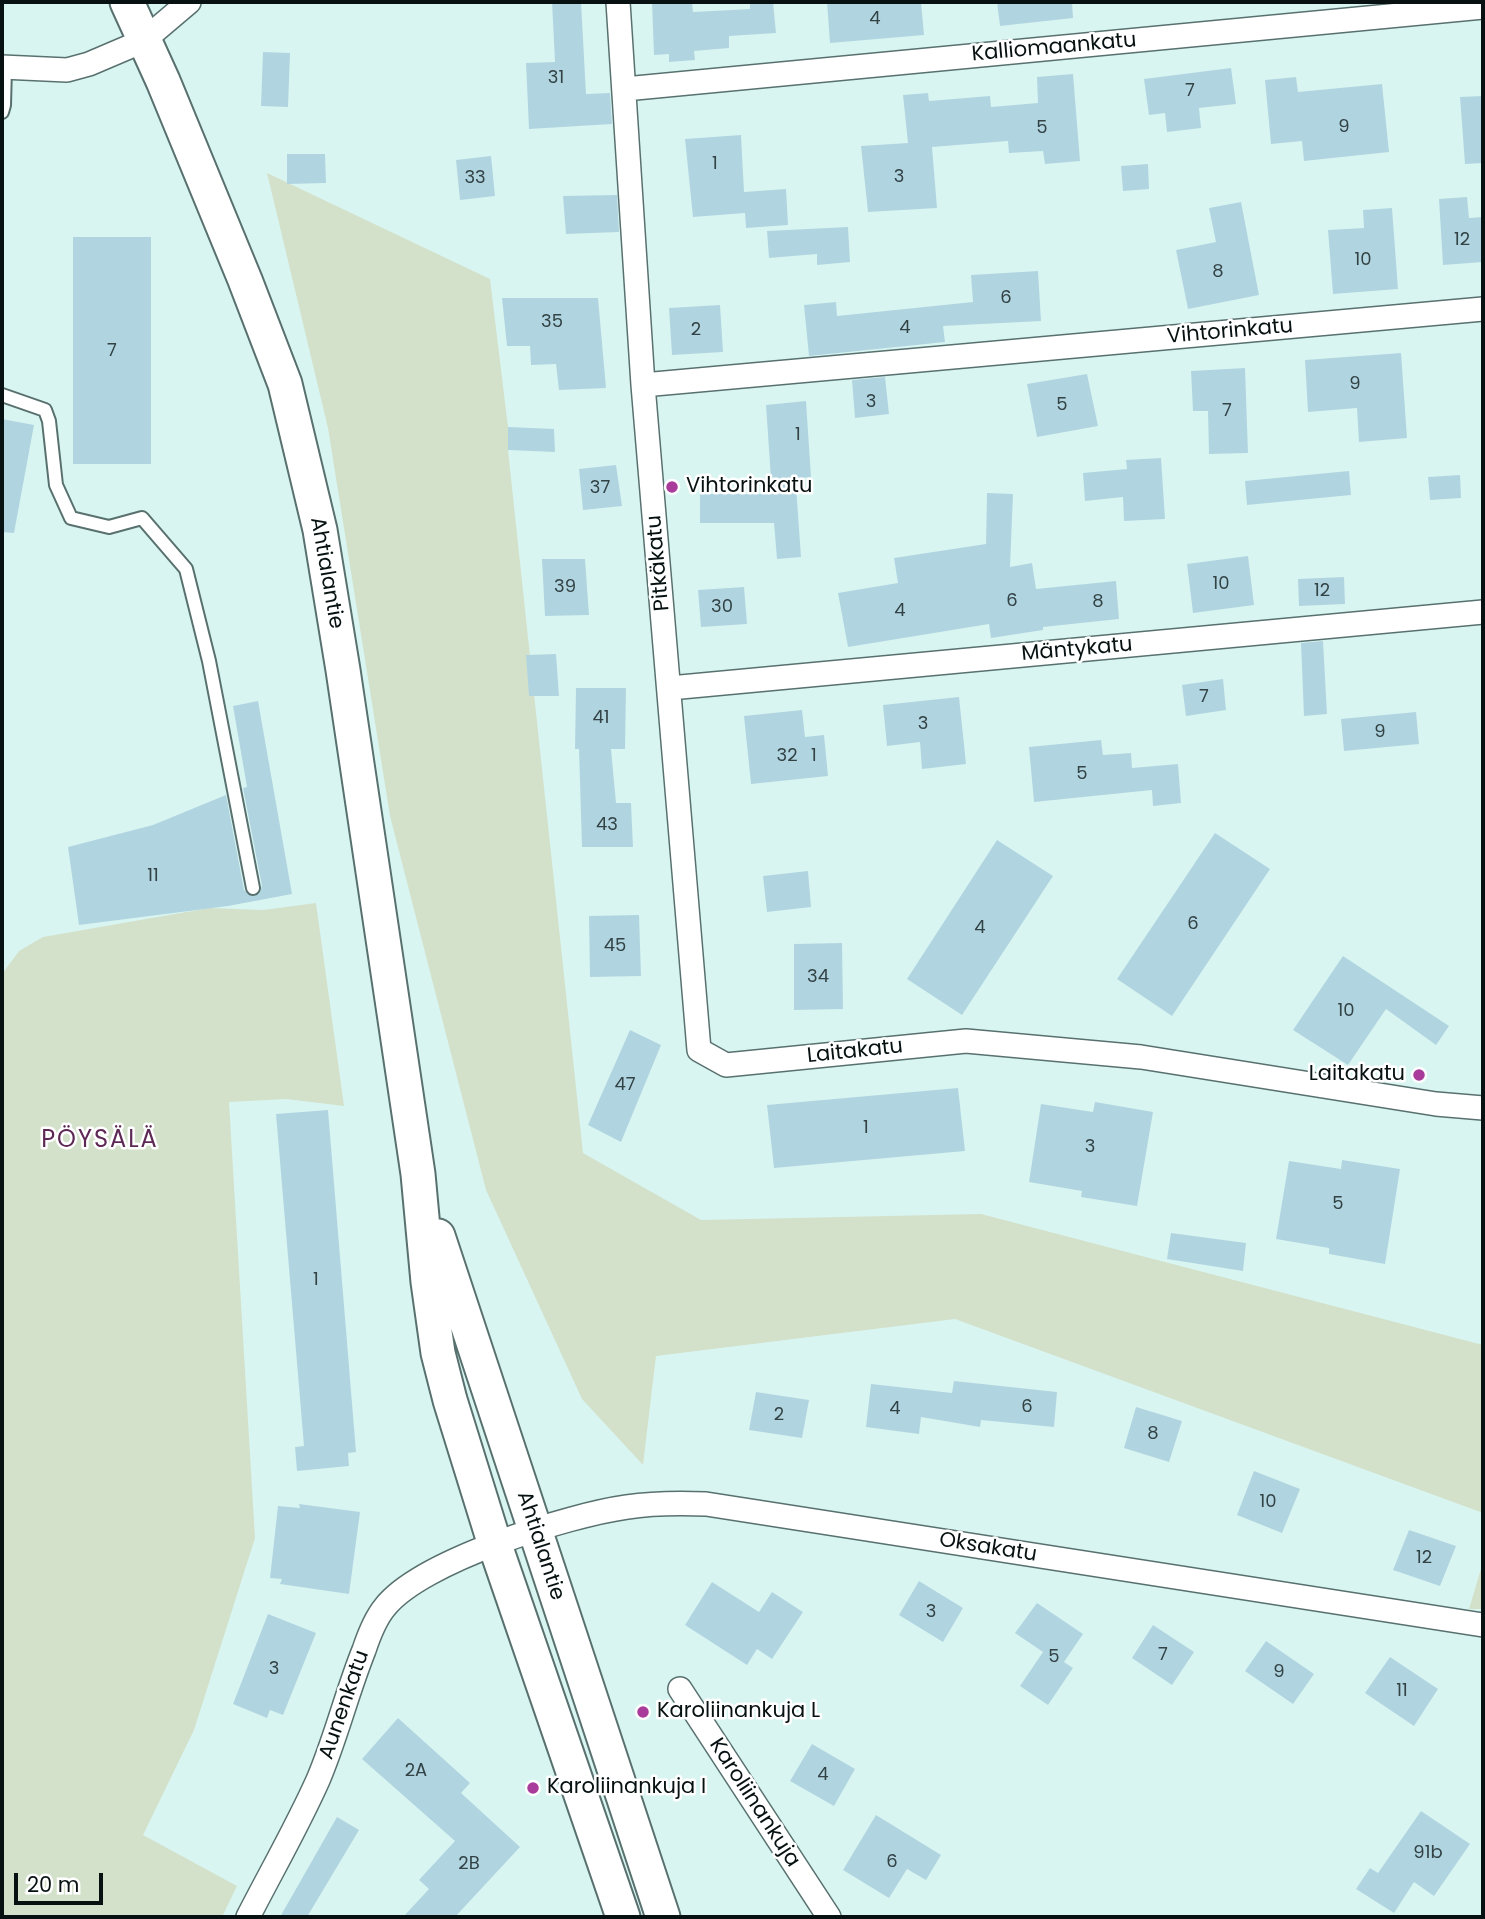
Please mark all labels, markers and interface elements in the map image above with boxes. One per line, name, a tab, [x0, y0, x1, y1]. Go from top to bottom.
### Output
house number: 4	[869, 8, 881, 30]
street label: Kalliomaankatu	[971, 28, 1137, 68]
house number: 31	[548, 67, 564, 89]
house number: 7	[1185, 80, 1195, 102]
house number: 9	[1338, 116, 1350, 138]
house number: 5	[1036, 117, 1048, 139]
house number: 1	[712, 153, 718, 175]
house number: 3	[894, 166, 904, 188]
house number: 33	[464, 167, 486, 189]
house number: 12	[1454, 229, 1470, 251]
house number: 10	[1354, 249, 1372, 271]
house number: 8	[1212, 261, 1224, 283]
house number: 6	[1000, 287, 1012, 309]
house number: 35	[541, 311, 563, 333]
street label: Vihtorinkatu	[1166, 314, 1294, 350]
house number: 4	[899, 317, 911, 339]
house number: 2	[691, 319, 701, 341]
house number: 7	[107, 340, 117, 362]
house number: 9	[1349, 373, 1361, 395]
house number: 3	[866, 391, 876, 413]
house number: 5	[1056, 394, 1068, 416]
house number: 7	[1222, 400, 1232, 422]
house number: 1	[795, 424, 801, 446]
place label: Vihtorinkatu	[686, 474, 812, 500]
house number: 37	[590, 477, 610, 499]
marker: Vihtorinkatu	[664, 479, 680, 495]
street label: Pitkäkatu	[642, 514, 676, 612]
street label: Ahtialantie	[304, 515, 348, 631]
house number: 10	[1212, 573, 1230, 595]
house number: 39	[554, 576, 576, 598]
house number: 12	[1314, 580, 1330, 602]
house number: 6	[1006, 590, 1018, 612]
house number: 8	[1092, 591, 1104, 613]
house number: 30	[711, 596, 733, 618]
house number: 4	[894, 600, 906, 622]
street label: Mäntykatu	[1020, 633, 1134, 667]
house number: 7	[1199, 686, 1209, 708]
house number: 41	[592, 707, 610, 729]
house number: 3	[918, 713, 928, 735]
house number: 9	[1374, 721, 1386, 743]
house number: 32	[777, 745, 797, 767]
house number: 1	[811, 745, 817, 767]
house number: 5	[1076, 763, 1088, 785]
house number: 43	[596, 814, 618, 836]
house number: 11	[147, 865, 159, 887]
house number: 6	[1187, 913, 1199, 935]
house number: 4	[974, 917, 986, 939]
house number: 45	[604, 935, 626, 957]
house number: 34	[807, 966, 829, 988]
house number: 10	[1337, 1000, 1355, 1022]
street label: Laitakatu	[806, 1034, 904, 1070]
place label: Laitakatu	[1309, 1062, 1405, 1088]
marker: Laitakatu	[1411, 1067, 1427, 1083]
house number: 47	[614, 1074, 636, 1096]
house number: 1	[863, 1117, 869, 1139]
district label: PÖYSÄLÄ	[42, 1127, 158, 1155]
house number: 3	[1085, 1136, 1095, 1158]
house number: 5	[1332, 1193, 1344, 1215]
house number: 1	[313, 1269, 319, 1291]
house number: 6	[1021, 1396, 1033, 1418]
house number: 4	[889, 1398, 901, 1420]
house number: 2	[774, 1404, 784, 1426]
house number: 8	[1147, 1423, 1159, 1445]
street label: Ahtialantie	[511, 1488, 569, 1604]
house number: 10	[1259, 1491, 1277, 1513]
street label: Oksakatu	[937, 1528, 1039, 1568]
house number: 12	[1416, 1547, 1432, 1569]
house number: 3	[926, 1601, 936, 1623]
house number: 7	[1158, 1644, 1168, 1666]
house number: 5	[1048, 1646, 1060, 1668]
street label: Aunenkatu	[315, 1647, 375, 1763]
house number: 3	[269, 1658, 279, 1680]
house number: 9	[1273, 1661, 1285, 1683]
house number: 11	[1396, 1680, 1408, 1702]
place label: Karoliinankuja L	[657, 1699, 820, 1725]
marker: Karoliinankuja L	[635, 1704, 651, 1720]
street label: Karoliinankuja	[703, 1734, 805, 1872]
house number: 2A	[405, 1760, 427, 1782]
house number: 4	[817, 1764, 829, 1786]
place label: Karoliinankuja I	[547, 1775, 706, 1801]
marker: Karoliinankuja I	[525, 1780, 541, 1796]
house number: 91b	[1413, 1842, 1443, 1864]
house number: 6	[886, 1851, 898, 1873]
house number: 2B	[458, 1853, 480, 1875]
scale bar	[18, 1860, 107, 1904]
text: 20 m	[27, 1870, 80, 1899]

